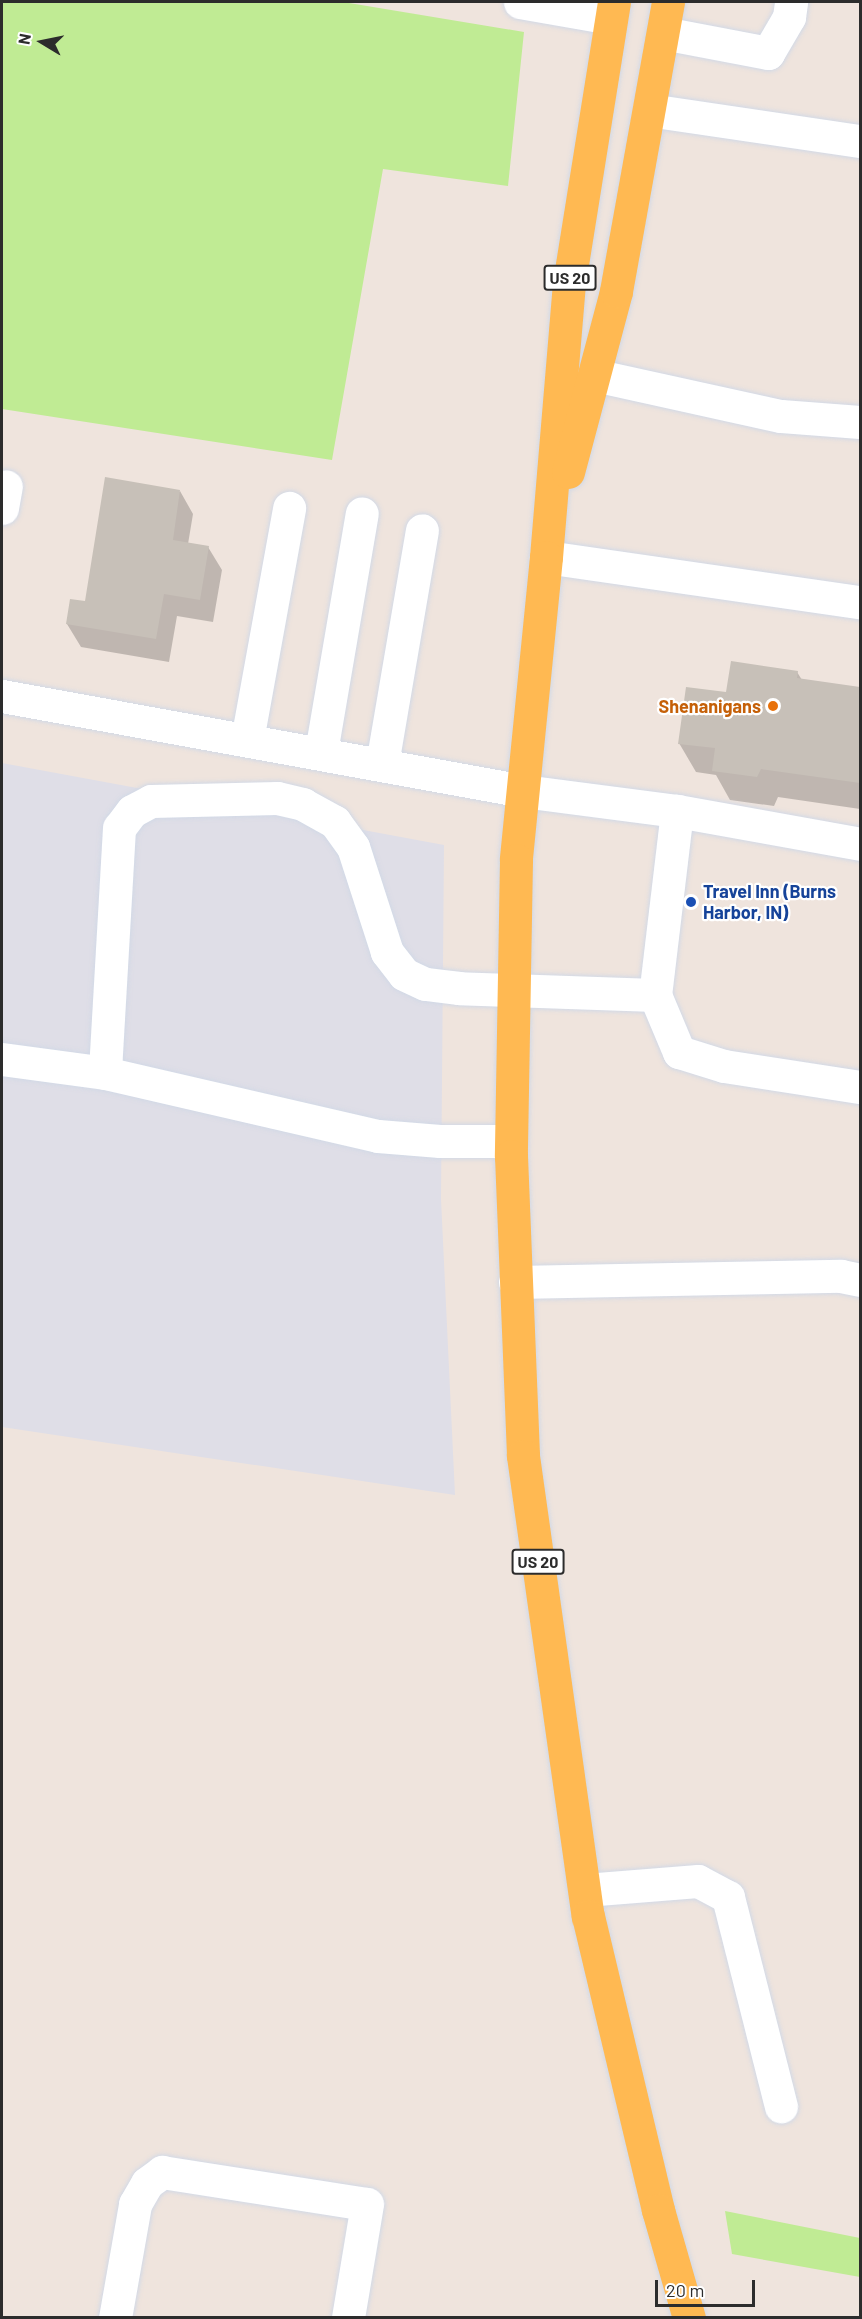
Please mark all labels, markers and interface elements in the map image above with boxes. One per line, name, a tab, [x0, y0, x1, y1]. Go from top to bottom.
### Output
north arrow	[12, 12, 72, 72]
text: N	[14, 32, 34, 46]
road number: US 20	[543, 265, 597, 291]
place label: Shenanigans	[658, 695, 761, 717]
marker: Shenanigans	[766, 699, 780, 713]
place label: Travel Inn (Burns Harbor, IN)	[703, 881, 836, 924]
marker: Travel Inn (Burns Harbor, IN)	[684, 895, 698, 909]
road number: US 20	[511, 1549, 565, 1575]
scale bar	[658, 2268, 758, 2306]
text: 20 m	[666, 2279, 704, 2301]

